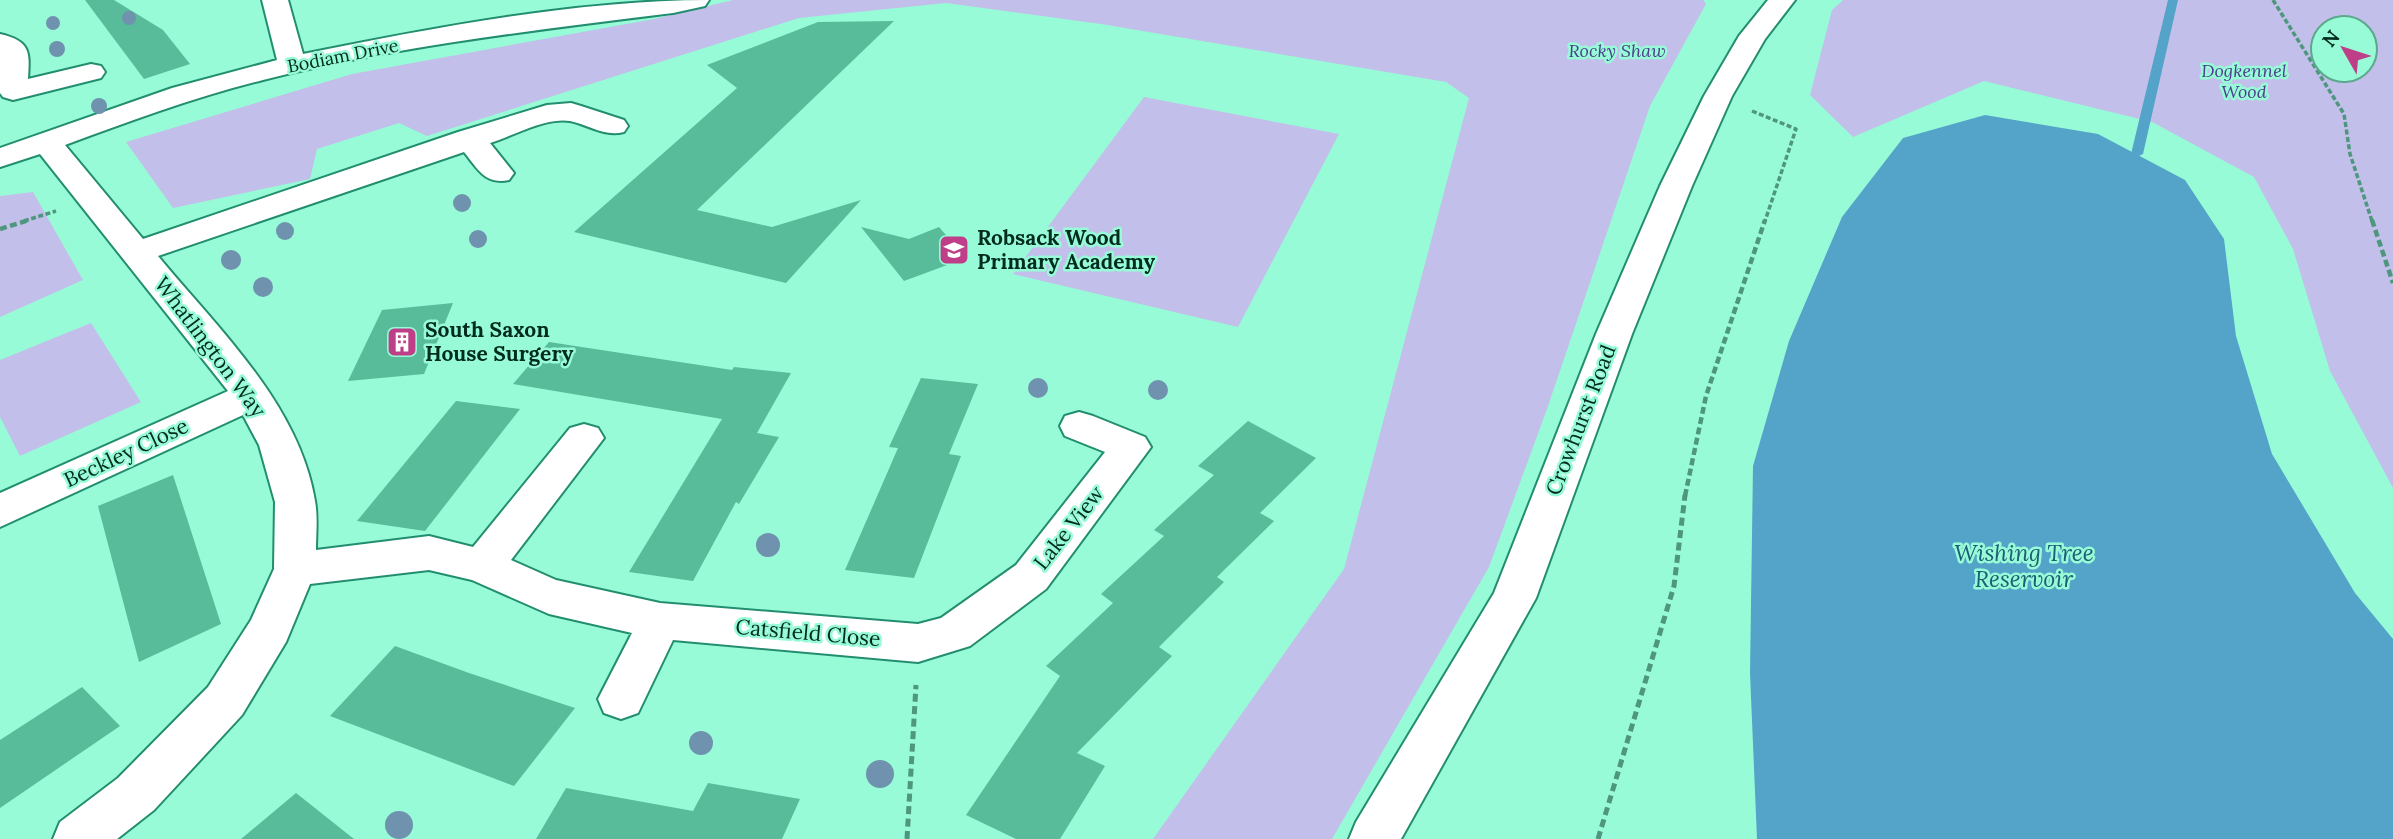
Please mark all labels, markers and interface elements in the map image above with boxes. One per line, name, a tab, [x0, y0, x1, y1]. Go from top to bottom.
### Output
north arrow	[2309, 14, 2379, 84]
text: N	[2317, 25, 2345, 52]
street label: Bodiam Drive	[285, 33, 401, 78]
park label: Rocky Shaw	[1568, 39, 1666, 62]
park label: Dogkennel Wood	[2201, 59, 2287, 103]
place label: Robsack Wood Primary Academy	[977, 224, 1156, 275]
school or university icon: Robsack Wood Primary Academy	[937, 233, 971, 267]
street label: Whatlington Way	[149, 271, 272, 422]
place label: South Saxon House Surgery	[425, 316, 574, 367]
building icon: South Saxon House Surgery	[385, 325, 419, 359]
street label: Crowhurst Road	[1539, 341, 1622, 499]
street label: Beckley Close	[59, 412, 192, 493]
street label: Lake View	[1028, 480, 1110, 575]
water label: Wishing Tree Reservoir	[1954, 538, 2094, 593]
street label: Catsfield Close	[735, 613, 882, 652]

